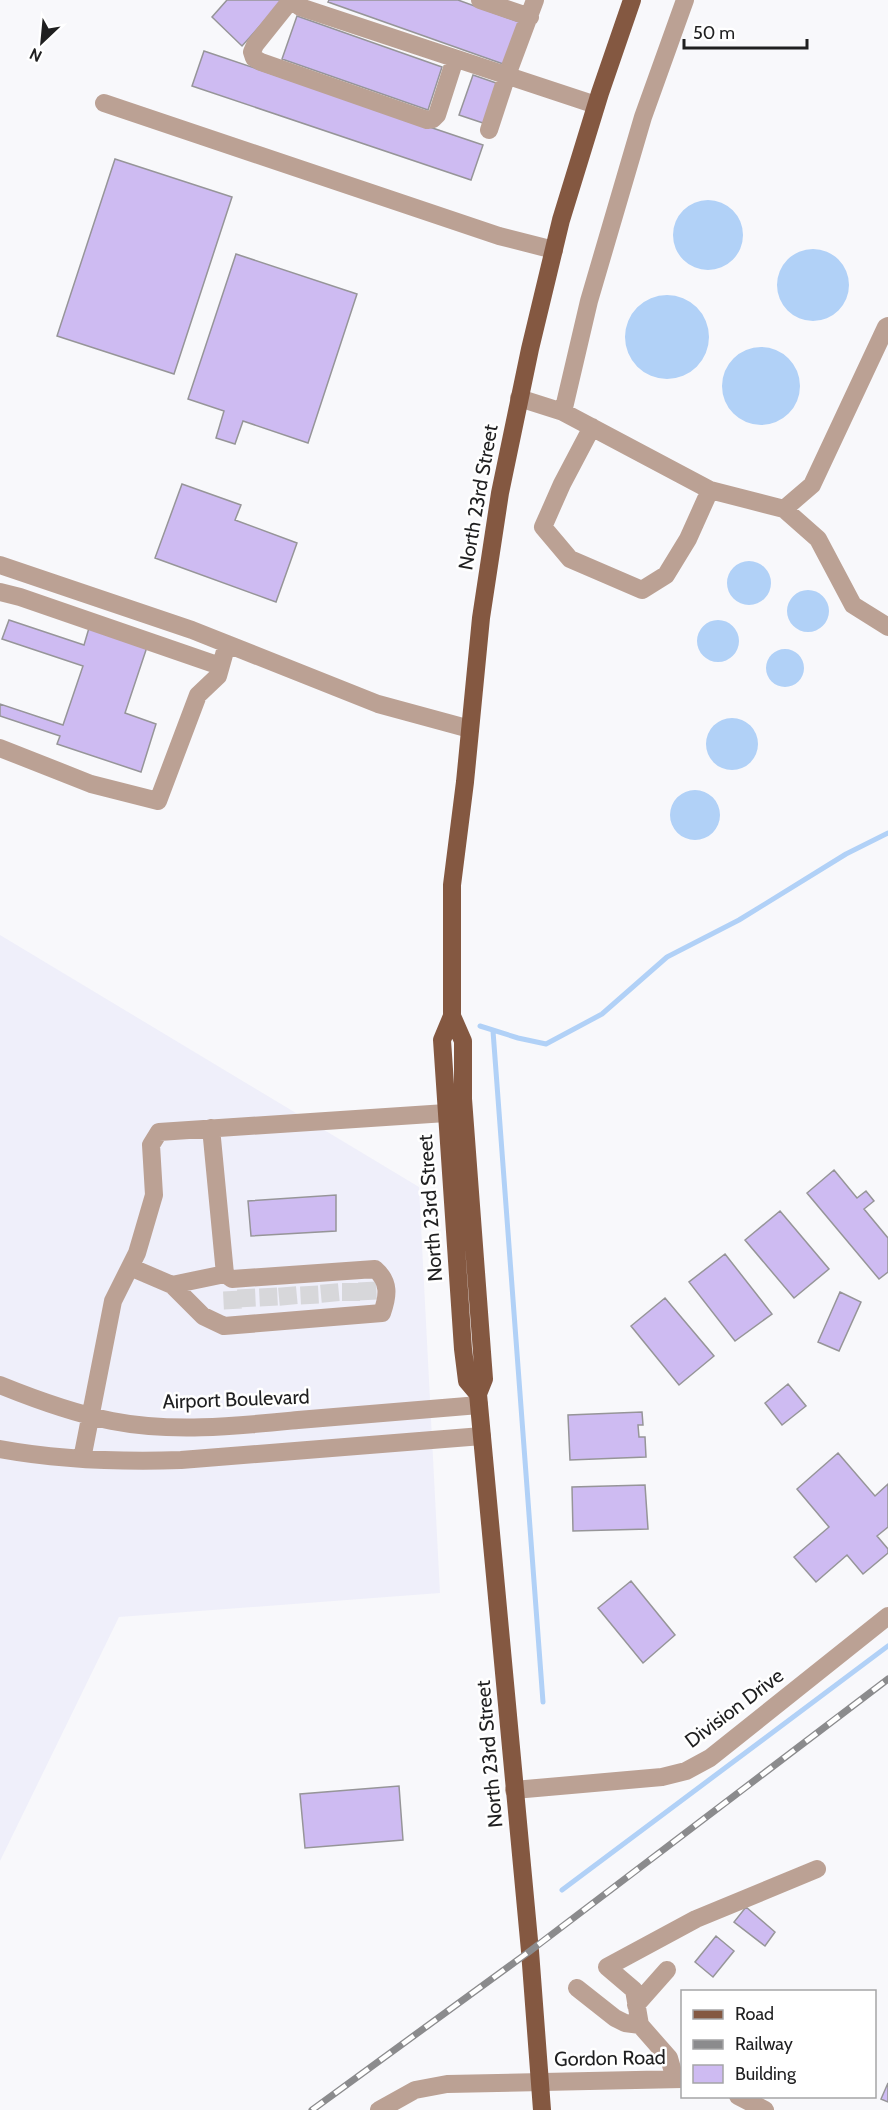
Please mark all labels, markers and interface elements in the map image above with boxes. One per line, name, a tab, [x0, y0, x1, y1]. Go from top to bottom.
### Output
north arrow	[12, 12, 72, 72]
scale bar	[684, 12, 807, 50]
text: 50 m	[693, 22, 735, 44]
text: N	[26, 44, 45, 66]
street label: North 23rd Street	[453, 422, 503, 572]
street label: North 23rd Street	[413, 1133, 447, 1282]
street label: Airport Boulevard	[162, 1384, 310, 1414]
street label: Division Drive	[680, 1663, 788, 1753]
street label: North 23rd Street	[471, 1679, 507, 1829]
legend	[681, 1990, 876, 2098]
text: Road	[735, 2003, 774, 2025]
text: Railway	[735, 2033, 793, 2055]
street label: Gordon Road	[554, 2045, 666, 2071]
text: Building	[735, 2063, 797, 2085]

